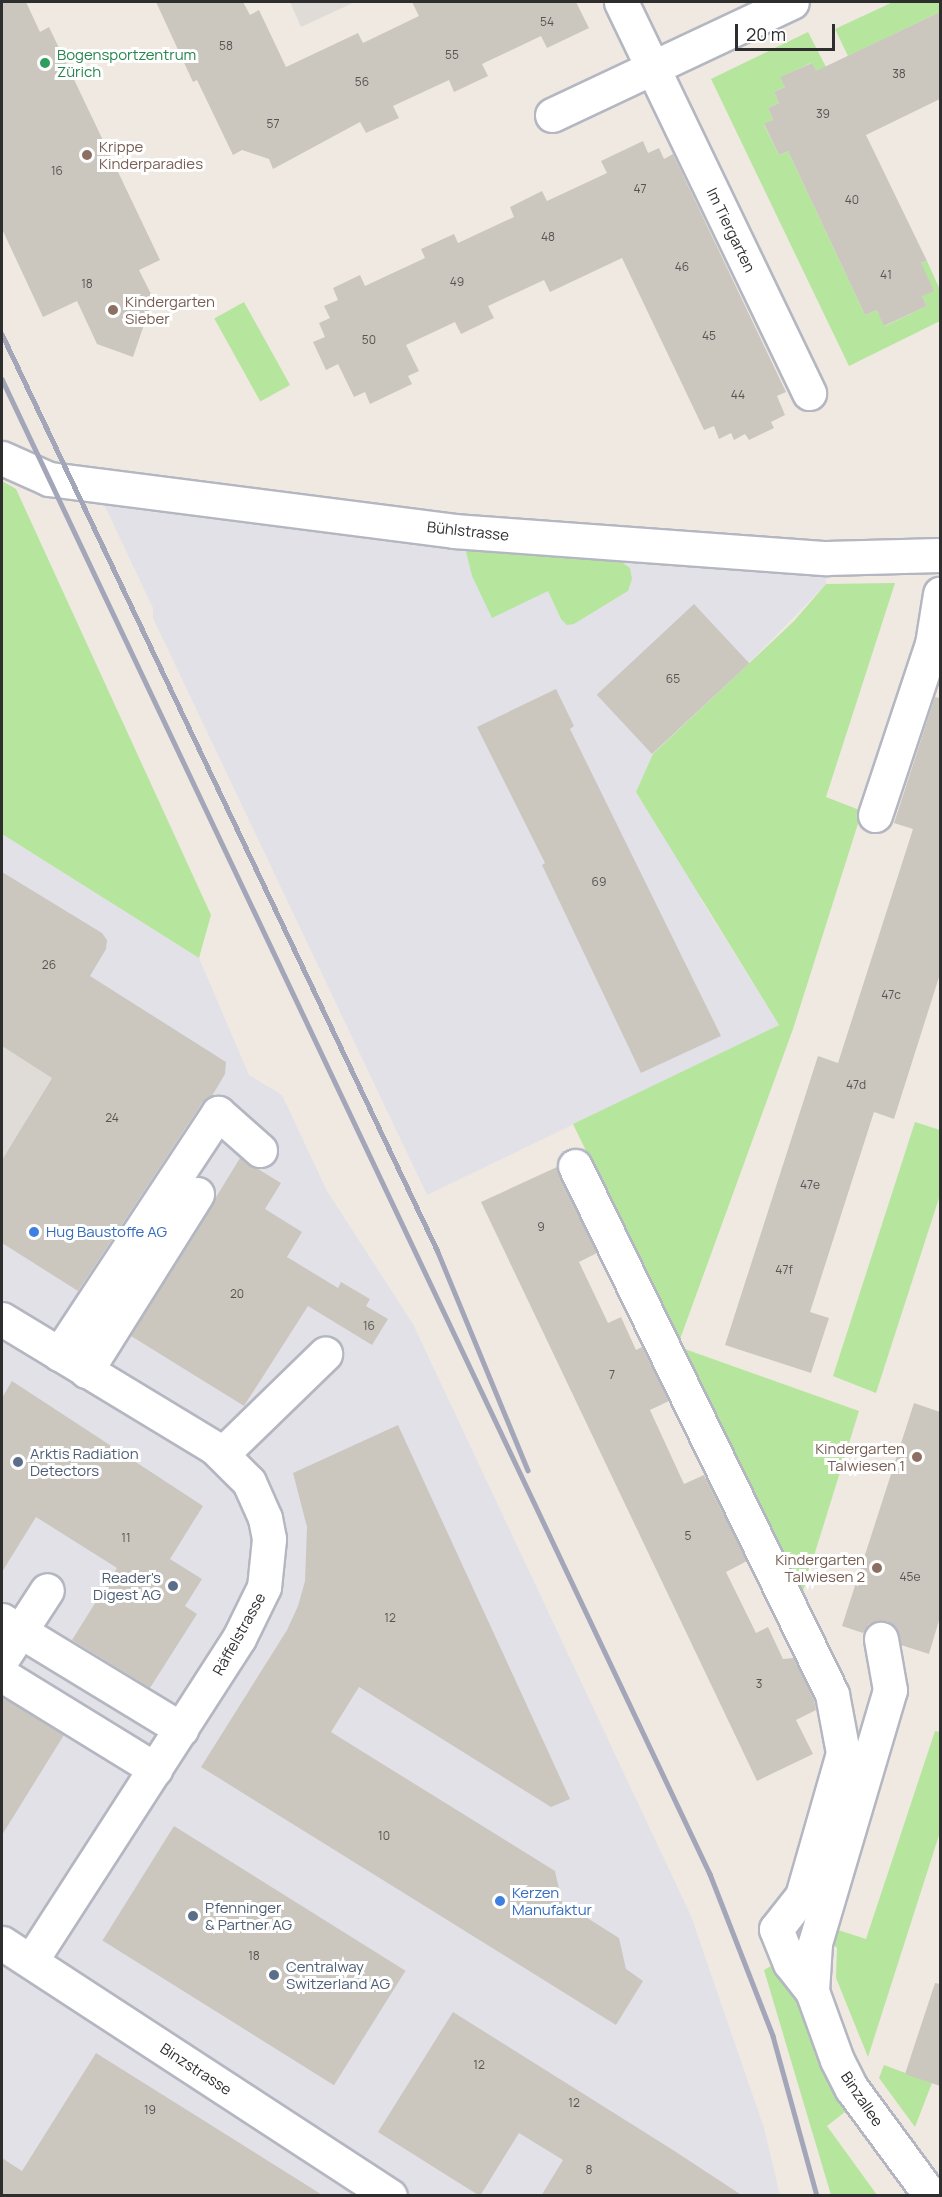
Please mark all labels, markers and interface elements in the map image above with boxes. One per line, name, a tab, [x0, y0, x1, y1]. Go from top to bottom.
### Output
scale bar	[738, 12, 838, 50]
house number: 54	[540, 15, 554, 29]
text: 20 m	[746, 22, 786, 46]
house number: 58	[219, 39, 233, 53]
place label: Bogensportzentrum Zürich	[57, 45, 196, 80]
house number: 55	[445, 48, 459, 62]
marker: Bogensportzentrum Zürich	[38, 56, 52, 70]
house number: 38	[892, 67, 906, 81]
house number: 56	[355, 75, 369, 89]
house number: 39	[816, 107, 830, 121]
house number: 57	[267, 117, 279, 131]
place label: Krippe Kinderparadies	[99, 137, 203, 172]
marker: Krippe Kinderparadies	[80, 148, 94, 162]
house number: 16	[51, 164, 63, 178]
house number: 47	[633, 182, 647, 196]
street label: Im Tiergarten	[703, 185, 759, 275]
house number: 40	[845, 193, 859, 207]
house number: 48	[541, 230, 555, 244]
house number: 46	[675, 260, 689, 274]
house number: 41	[880, 268, 892, 282]
house number: 49	[450, 275, 464, 289]
house number: 18	[81, 277, 93, 291]
place label: Kindergarten Sieber	[125, 292, 215, 327]
marker: Kindergarten Sieber	[106, 303, 120, 317]
house number: 45	[702, 329, 716, 343]
house number: 50	[362, 333, 376, 347]
house number: 44	[731, 388, 745, 402]
street label: Bühlstrasse	[426, 518, 510, 544]
house number: 65	[666, 672, 680, 686]
house number: 69	[592, 875, 606, 889]
house number: 26	[42, 958, 56, 972]
house number: 47c	[881, 988, 901, 1002]
house number: 47d	[846, 1078, 866, 1092]
house number: 24	[105, 1111, 119, 1125]
house number: 47e	[800, 1178, 820, 1192]
house number: 9	[537, 1220, 545, 1234]
place label: Hug Baustoffe AG	[46, 1223, 167, 1241]
marker: Hug Baustoffe AG	[27, 1225, 41, 1239]
house number: 47f	[775, 1263, 793, 1277]
house number: 20	[230, 1287, 244, 1301]
house number: 16	[363, 1319, 375, 1333]
house number: 7	[609, 1368, 615, 1382]
place label: Kindergarten Talwiesen 1	[815, 1439, 905, 1474]
place label: Arktis Radiation Detectors	[30, 1444, 139, 1479]
marker: Kindergarten Talwiesen 1	[910, 1450, 924, 1464]
marker: Arktis Radiation Detectors	[11, 1455, 25, 1469]
house number: 5	[685, 1529, 691, 1543]
house number: 11	[121, 1531, 131, 1545]
place label: Kindergarten Talwiesen 2	[775, 1550, 865, 1585]
marker: Kindergarten Talwiesen 2	[870, 1561, 884, 1575]
place label: Reader's Digest AG	[93, 1568, 161, 1603]
house number: 45e	[899, 1570, 921, 1584]
marker: Reader's Digest AG	[166, 1579, 180, 1593]
street label: Räffelstrasse	[209, 1590, 269, 1678]
house number: 12	[384, 1611, 396, 1625]
house number: 3	[756, 1677, 762, 1691]
house number: 10	[378, 1829, 390, 1843]
place label: Kerzen Manufaktur	[512, 1883, 592, 1918]
marker: Kerzen Manufaktur	[493, 1894, 507, 1908]
place label: Pfenninger & Partner AG	[205, 1898, 292, 1933]
marker: Pfenninger & Partner AG	[186, 1909, 200, 1923]
house number: 18	[248, 1949, 260, 1963]
place label: Centralway Switzerland AG	[286, 1957, 390, 1992]
marker: Centralway Switzerland AG	[267, 1968, 281, 1982]
street label: Binzstrasse	[157, 2039, 235, 2099]
house number: 12	[473, 2058, 485, 2072]
street label: Binzallee	[837, 2068, 887, 2130]
house number: 12	[568, 2096, 580, 2110]
house number: 19	[144, 2103, 156, 2117]
house number: 8	[586, 2163, 592, 2177]

